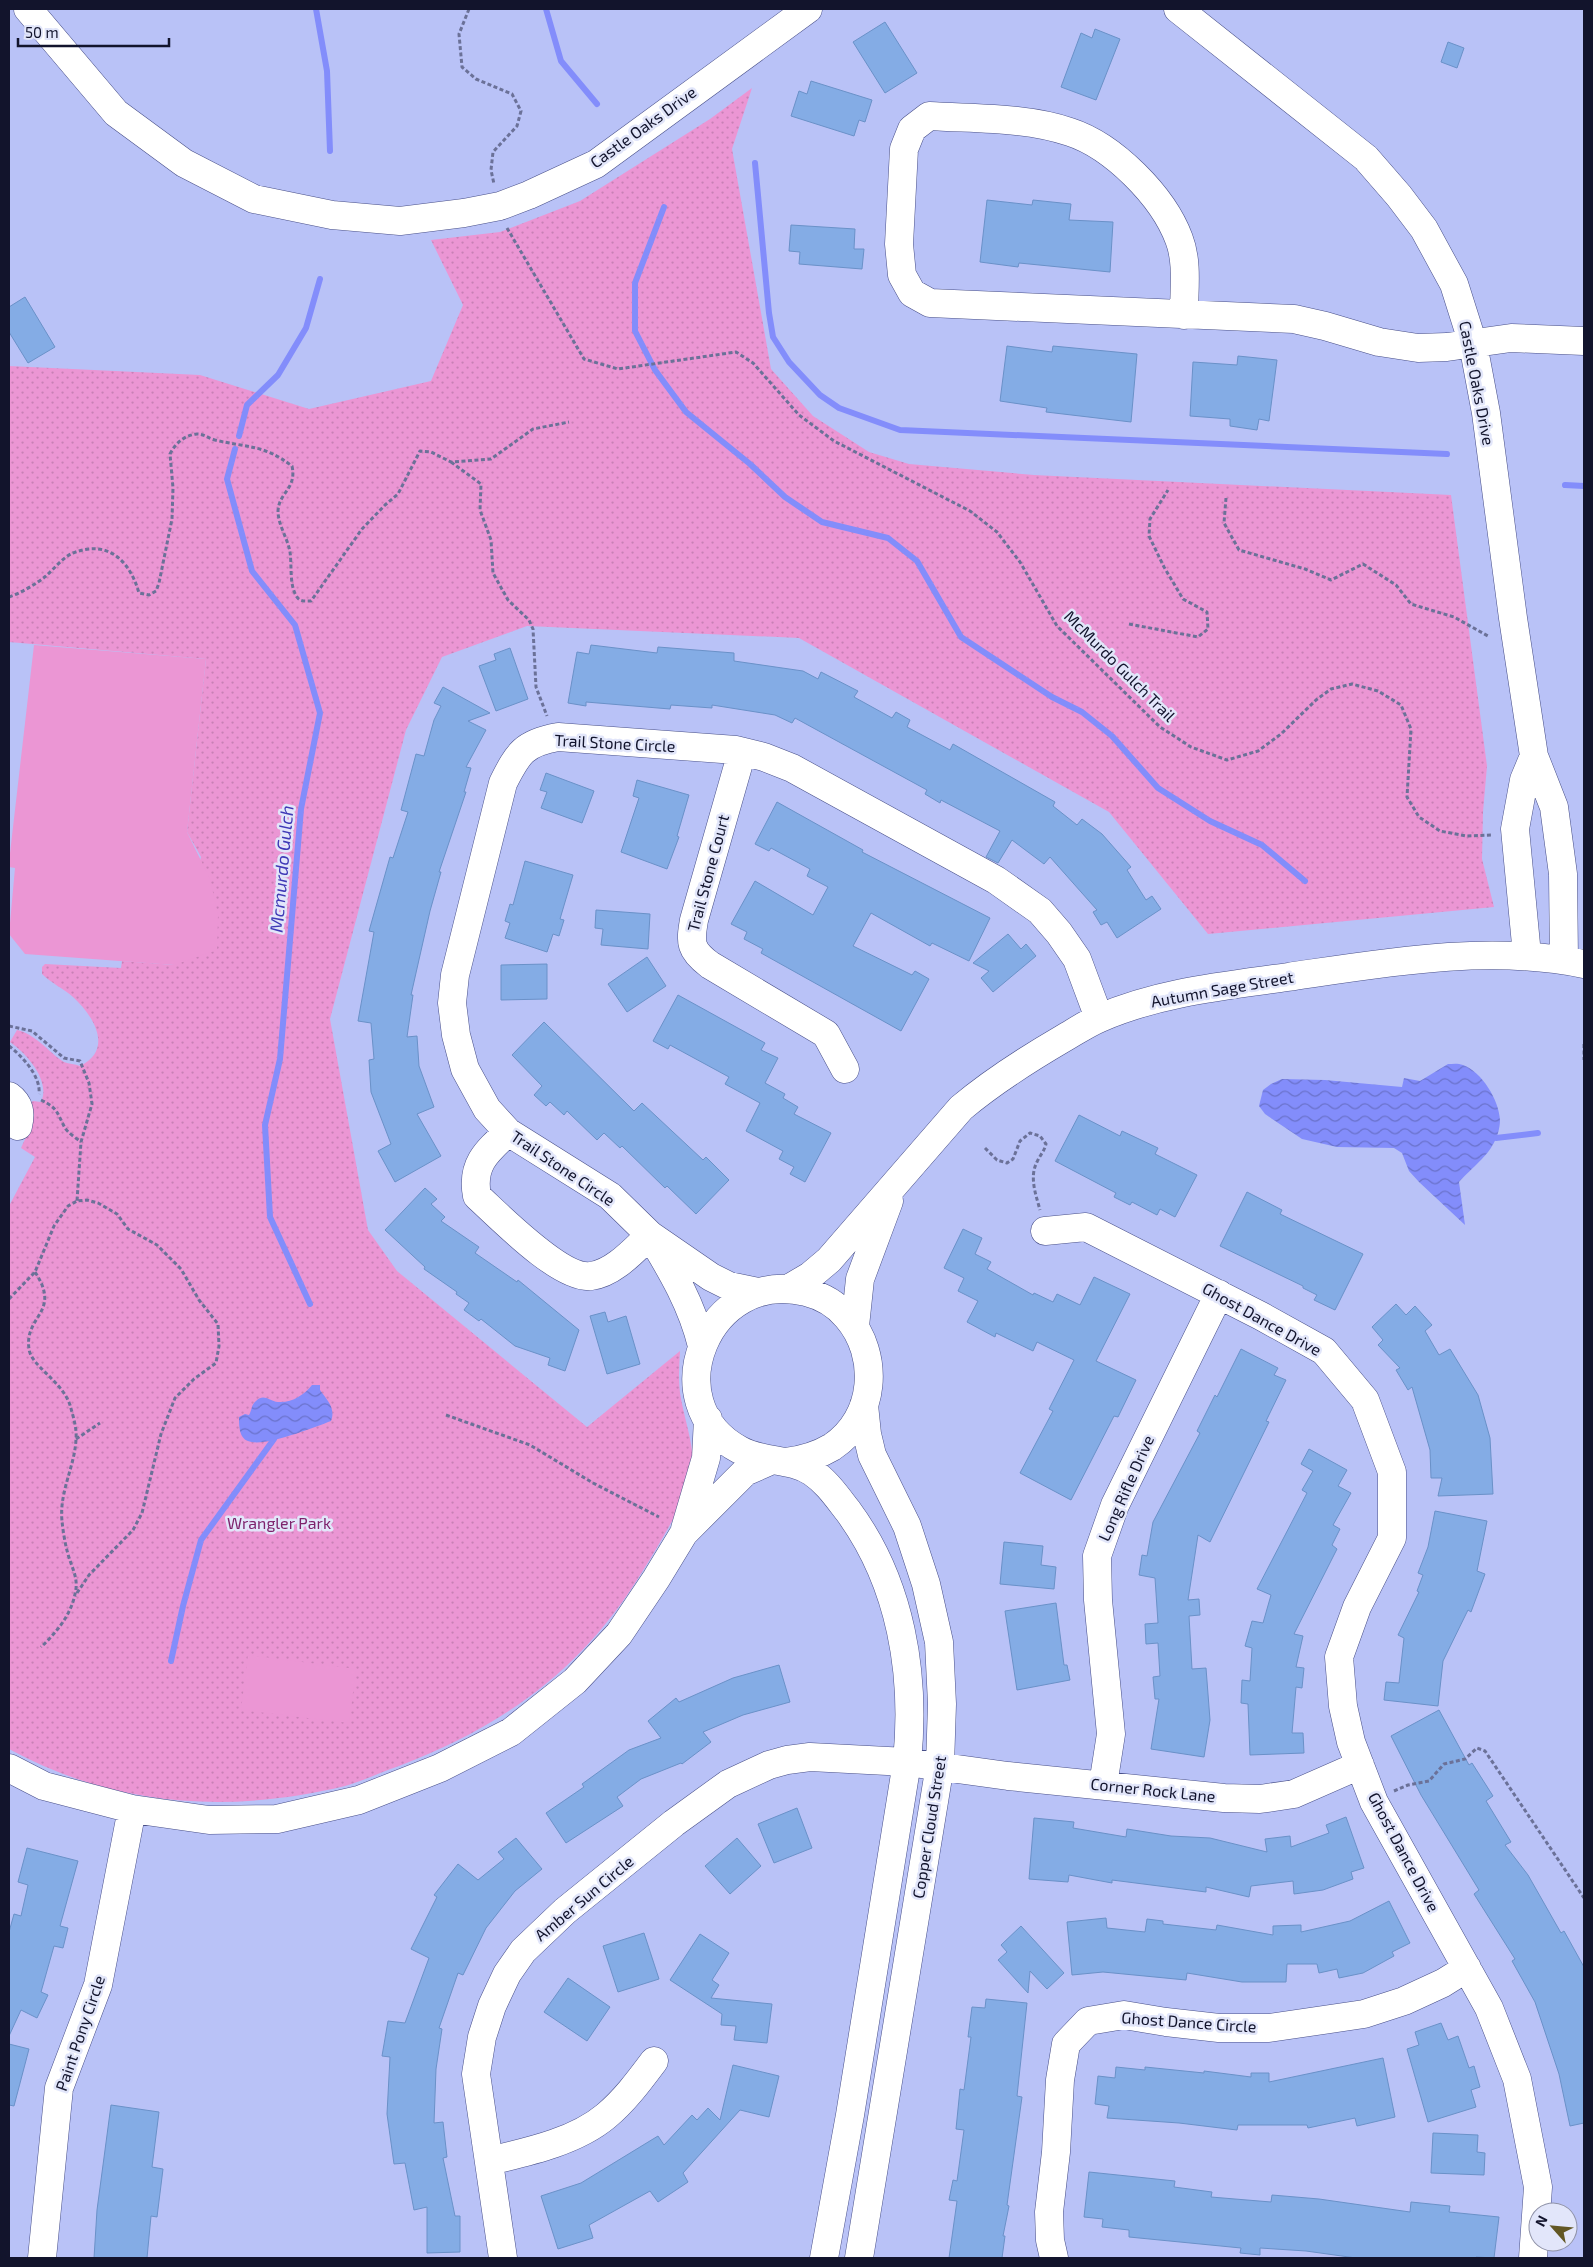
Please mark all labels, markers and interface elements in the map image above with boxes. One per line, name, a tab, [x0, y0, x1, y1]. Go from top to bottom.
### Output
scale bar	[18, 15, 169, 47]
text: 50 m	[25, 23, 59, 41]
street label: Castle Oaks Drive	[586, 82, 699, 171]
street label: Castle Oaks Drive	[1456, 319, 1499, 447]
street label: McMurdo Gulch Trail	[1061, 606, 1180, 725]
street label: Trail Stone Circle	[554, 730, 676, 755]
water label: Mcmurdo Gulch	[264, 804, 298, 933]
street label: Trail Stone Court	[683, 812, 732, 933]
street label: Autumn Sage Street	[1149, 967, 1295, 1010]
street label: Trail Stone Circle	[508, 1126, 619, 1209]
street label: Ghost Dance Drive	[1200, 1278, 1325, 1359]
street label: Long Rifle Drive	[1094, 1432, 1157, 1544]
park label: Wrangler Park	[227, 1513, 331, 1532]
street label: Copper Cloud Street	[908, 1754, 949, 1900]
street label: Corner Rock Lane	[1090, 1774, 1216, 1806]
street label: Ghost Dance Drive	[1365, 1789, 1444, 1915]
street label: Amber Sun Circle	[531, 1851, 637, 1944]
street label: Paint Pony Circle	[51, 1973, 108, 2093]
street label: Ghost Dance Circle	[1121, 2007, 1257, 2036]
north arrow	[1528, 2202, 1578, 2252]
text: N	[1531, 2213, 1551, 2229]

